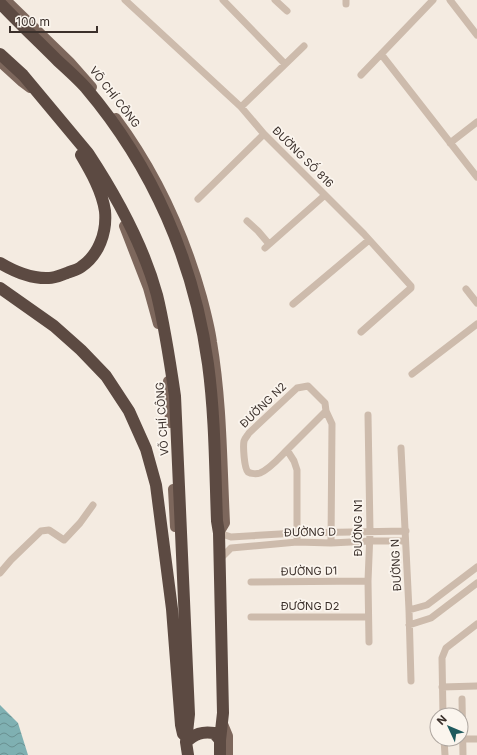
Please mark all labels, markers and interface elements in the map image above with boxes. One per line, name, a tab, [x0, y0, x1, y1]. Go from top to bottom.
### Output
scale bar	[10, 8, 97, 34]
text: 100 m	[16, 14, 50, 29]
street label: VÕ CHÍ CÔNG	[87, 64, 143, 130]
street label: ĐƯỜNG SỐ 816	[270, 123, 337, 191]
street label: ĐƯỜNG N2	[237, 379, 289, 431]
street label: VÕ CHÍ CÔNG	[152, 382, 172, 456]
street label: ĐƯỜNG N1	[351, 500, 365, 556]
street label: ĐƯỜNG D	[284, 525, 336, 539]
street label: ĐƯỜNG N	[388, 538, 404, 592]
street label: ĐƯỜNG D1	[281, 564, 337, 578]
street label: ĐƯỜNG D2	[281, 599, 339, 613]
north arrow	[429, 707, 469, 747]
text: N	[434, 712, 450, 728]

